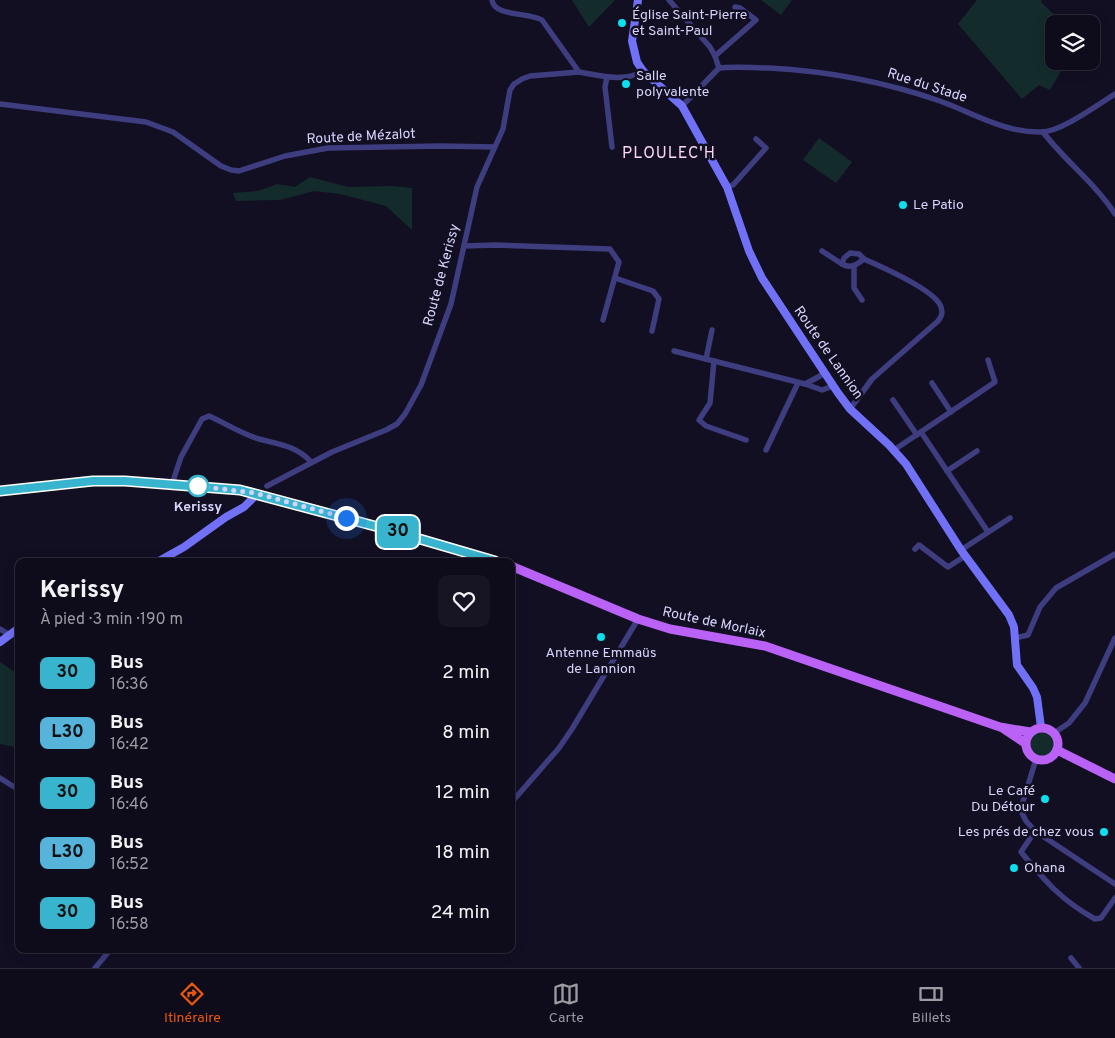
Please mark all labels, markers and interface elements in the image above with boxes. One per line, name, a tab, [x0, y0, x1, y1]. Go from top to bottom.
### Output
place label: Église Saint-Pierre et Saint-Paul	[632, 6, 747, 40]
map controls	[1045, 15, 1100, 70]
button: layers	[1045, 15, 1100, 70]
marker: Église Saint-Pierre et Saint-Paul	[616, 17, 628, 29]
street label: Rue du Stade	[885, 65, 969, 107]
place label: Salle polyvalente	[636, 68, 709, 101]
marker: Salle polyvalente	[620, 78, 632, 90]
street label: Route de Mézalot	[306, 126, 416, 148]
district label: PLOULEC'H	[622, 144, 716, 164]
place label: Le Patio	[913, 197, 964, 214]
marker: Le Patio	[897, 199, 909, 211]
street label: Route de Kerissy	[420, 222, 464, 328]
street label: Route de Lannion	[790, 303, 866, 403]
marker: Kerissy	[187, 475, 209, 497]
place label: Kerissy	[174, 499, 222, 516]
your location	[334, 506, 359, 531]
line badge: 30	[376, 516, 420, 548]
text: 30	[387, 520, 409, 543]
button: heart	[438, 575, 490, 627]
text: Kerissy	[40, 576, 124, 606]
street label: Route de Morlaix	[661, 604, 767, 642]
text: À pied · 3 min · 190 m	[40, 610, 183, 630]
marker: Antenne Emmaüs de Lannion	[595, 631, 607, 643]
place label: Antenne Emmaüs de Lannion	[545, 645, 657, 678]
text: Bus	[110, 651, 144, 675]
text: 30	[56, 661, 79, 684]
text: 2 min	[442, 661, 490, 685]
text: 16:36	[110, 675, 148, 695]
text: Bus	[110, 711, 144, 735]
text: L30	[51, 721, 84, 744]
text: 8 min	[442, 721, 490, 745]
text: 16:42	[110, 735, 149, 755]
text: Bus	[110, 771, 144, 795]
text: 30	[56, 781, 79, 804]
text: 12 min	[435, 781, 490, 805]
place label: Le Café Du Détour	[971, 783, 1036, 816]
marker: Le Café Du Détour	[1039, 793, 1051, 805]
text: 16:46	[110, 795, 149, 815]
place label: Les prés de chez vous	[958, 824, 1094, 841]
marker: Les prés de chez vous	[1098, 826, 1110, 838]
text: Bus	[110, 831, 144, 855]
text: L30	[51, 841, 84, 864]
text: 18 min	[435, 841, 490, 865]
text: 16:52	[110, 855, 149, 875]
place label: Ohana	[1024, 860, 1065, 877]
marker: Ohana	[1008, 862, 1020, 874]
text: Bus	[110, 891, 144, 915]
text: 30	[56, 901, 79, 924]
text: 24 min	[431, 901, 490, 925]
text: 16:58	[110, 915, 149, 935]
tab: Itinéraire	[164, 980, 221, 1027]
tab: Carte	[549, 980, 584, 1027]
tab: Billets	[912, 980, 951, 1027]

